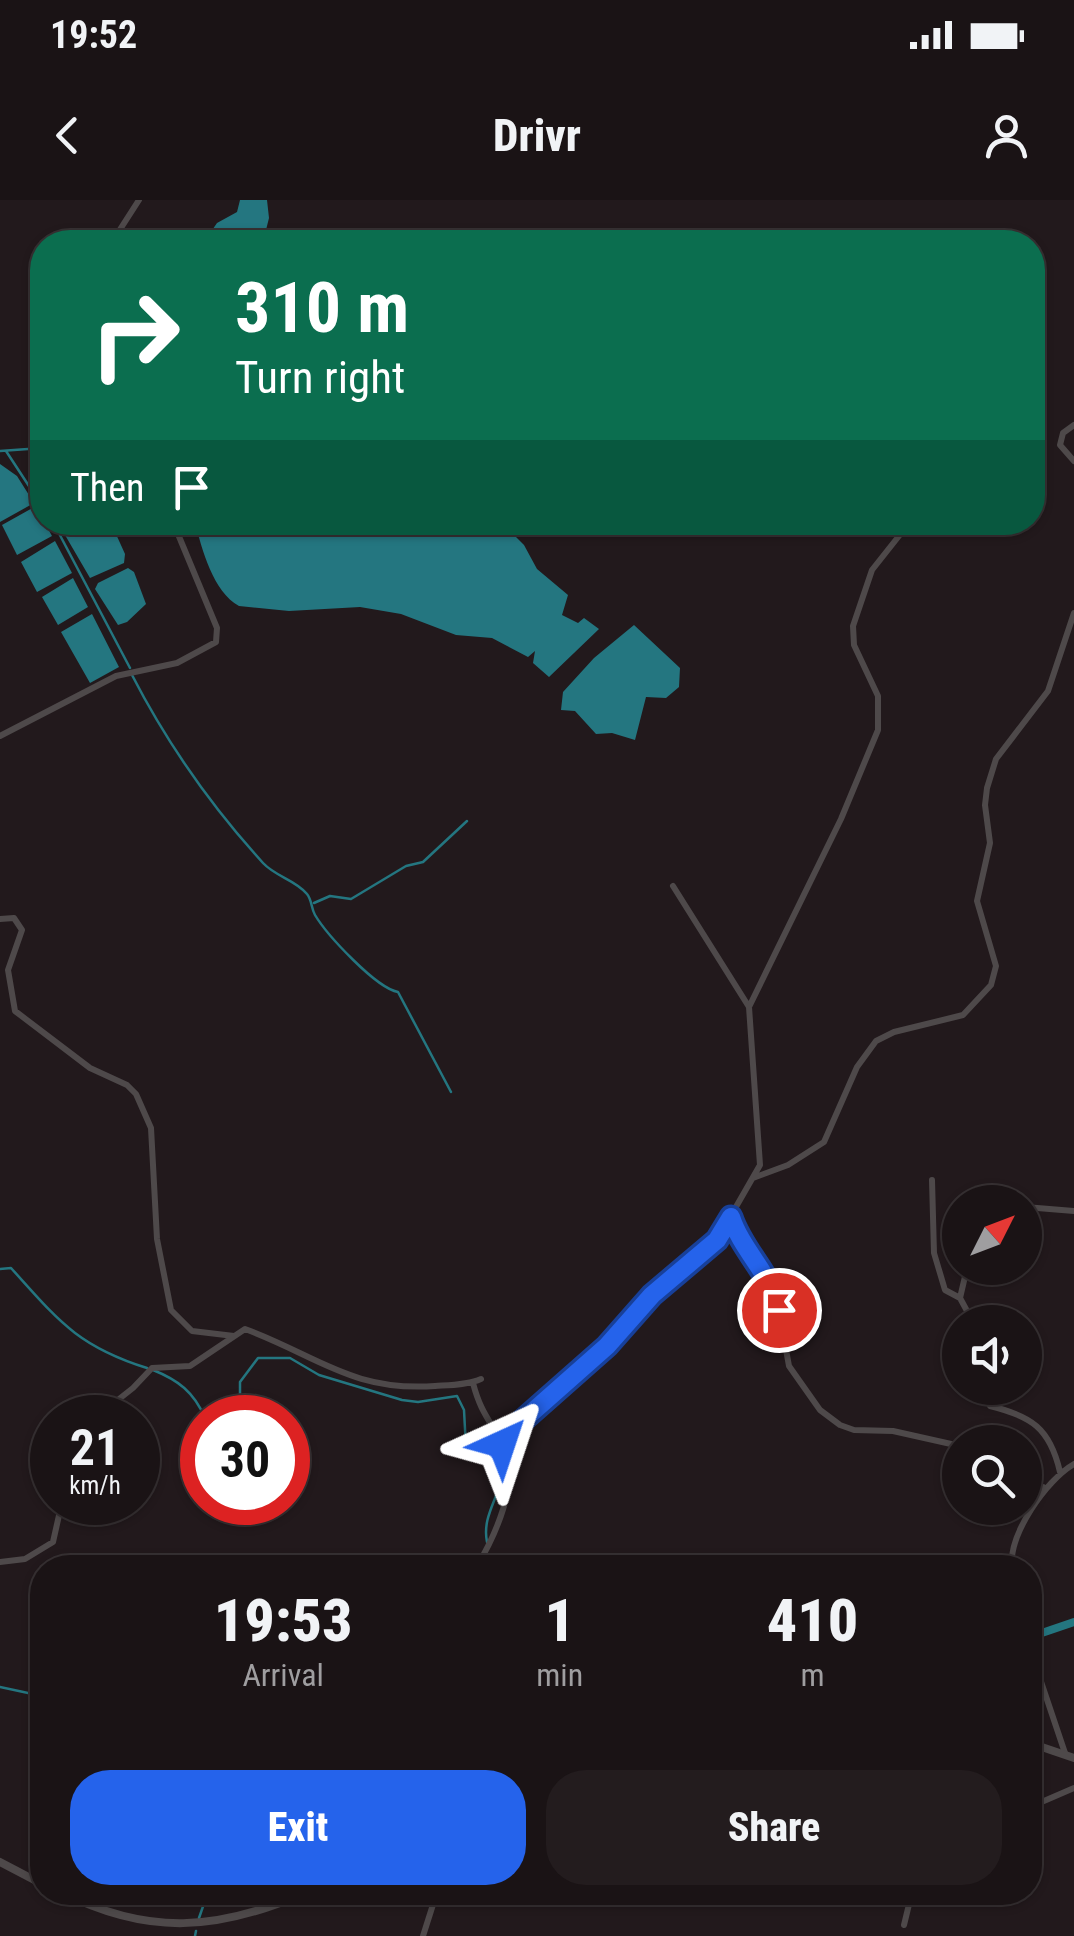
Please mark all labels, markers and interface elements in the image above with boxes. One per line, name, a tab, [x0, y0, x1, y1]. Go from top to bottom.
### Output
text: 19:52	[50, 13, 137, 57]
icon: back	[40, 108, 95, 163]
icon: person	[979, 108, 1034, 163]
text: Drivr	[493, 109, 581, 162]
text: 310 m	[235, 267, 409, 349]
icon: right	[70, 270, 200, 400]
text: Turn right	[235, 351, 405, 404]
icon: arrive	[164, 460, 219, 515]
text: Then	[70, 466, 144, 510]
north arrow	[942, 1185, 1042, 1285]
map controls	[942, 1185, 1042, 1525]
pin	[737, 1268, 822, 1353]
icon: arrive	[752, 1283, 807, 1338]
button: sound	[942, 1305, 1042, 1405]
position arrow	[450, 1392, 554, 1496]
speed limit sign: 30	[180, 1395, 310, 1525]
text: 21	[70, 1419, 120, 1477]
button: search	[942, 1425, 1042, 1525]
text: km/h	[69, 1471, 121, 1500]
text: 19:53	[214, 1585, 353, 1656]
text: 1	[544, 1585, 575, 1656]
text: 410	[767, 1585, 858, 1656]
text: Arrival	[242, 1656, 324, 1694]
text: min	[536, 1656, 583, 1694]
text: m	[801, 1656, 825, 1694]
button: Exit	[70, 1770, 526, 1885]
button: Share	[546, 1770, 1002, 1885]

